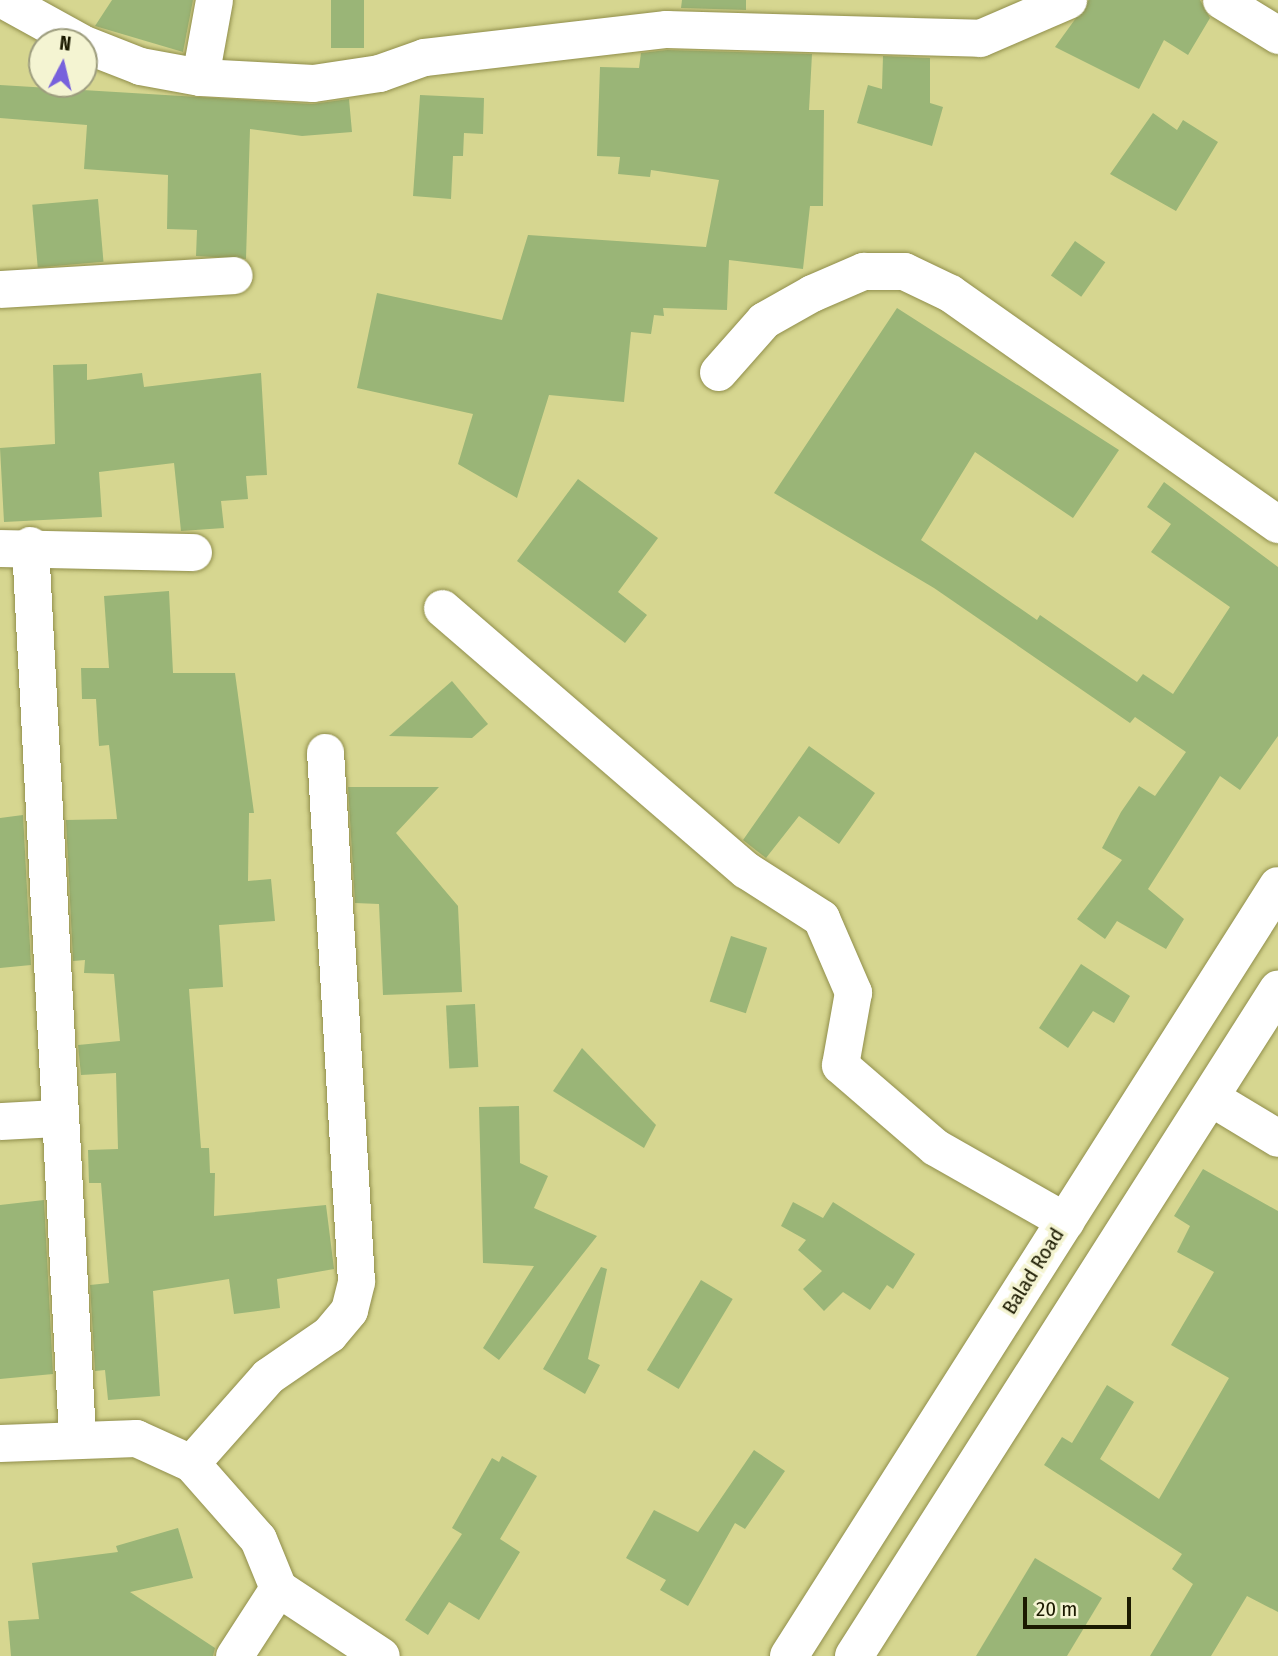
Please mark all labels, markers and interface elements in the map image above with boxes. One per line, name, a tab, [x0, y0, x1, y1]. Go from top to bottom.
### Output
north arrow	[28, 28, 98, 98]
text: N	[58, 32, 72, 56]
street label: Balad Road	[997, 1223, 1069, 1319]
scale bar	[1026, 1582, 1134, 1626]
text: 20 m	[1036, 1596, 1077, 1622]

